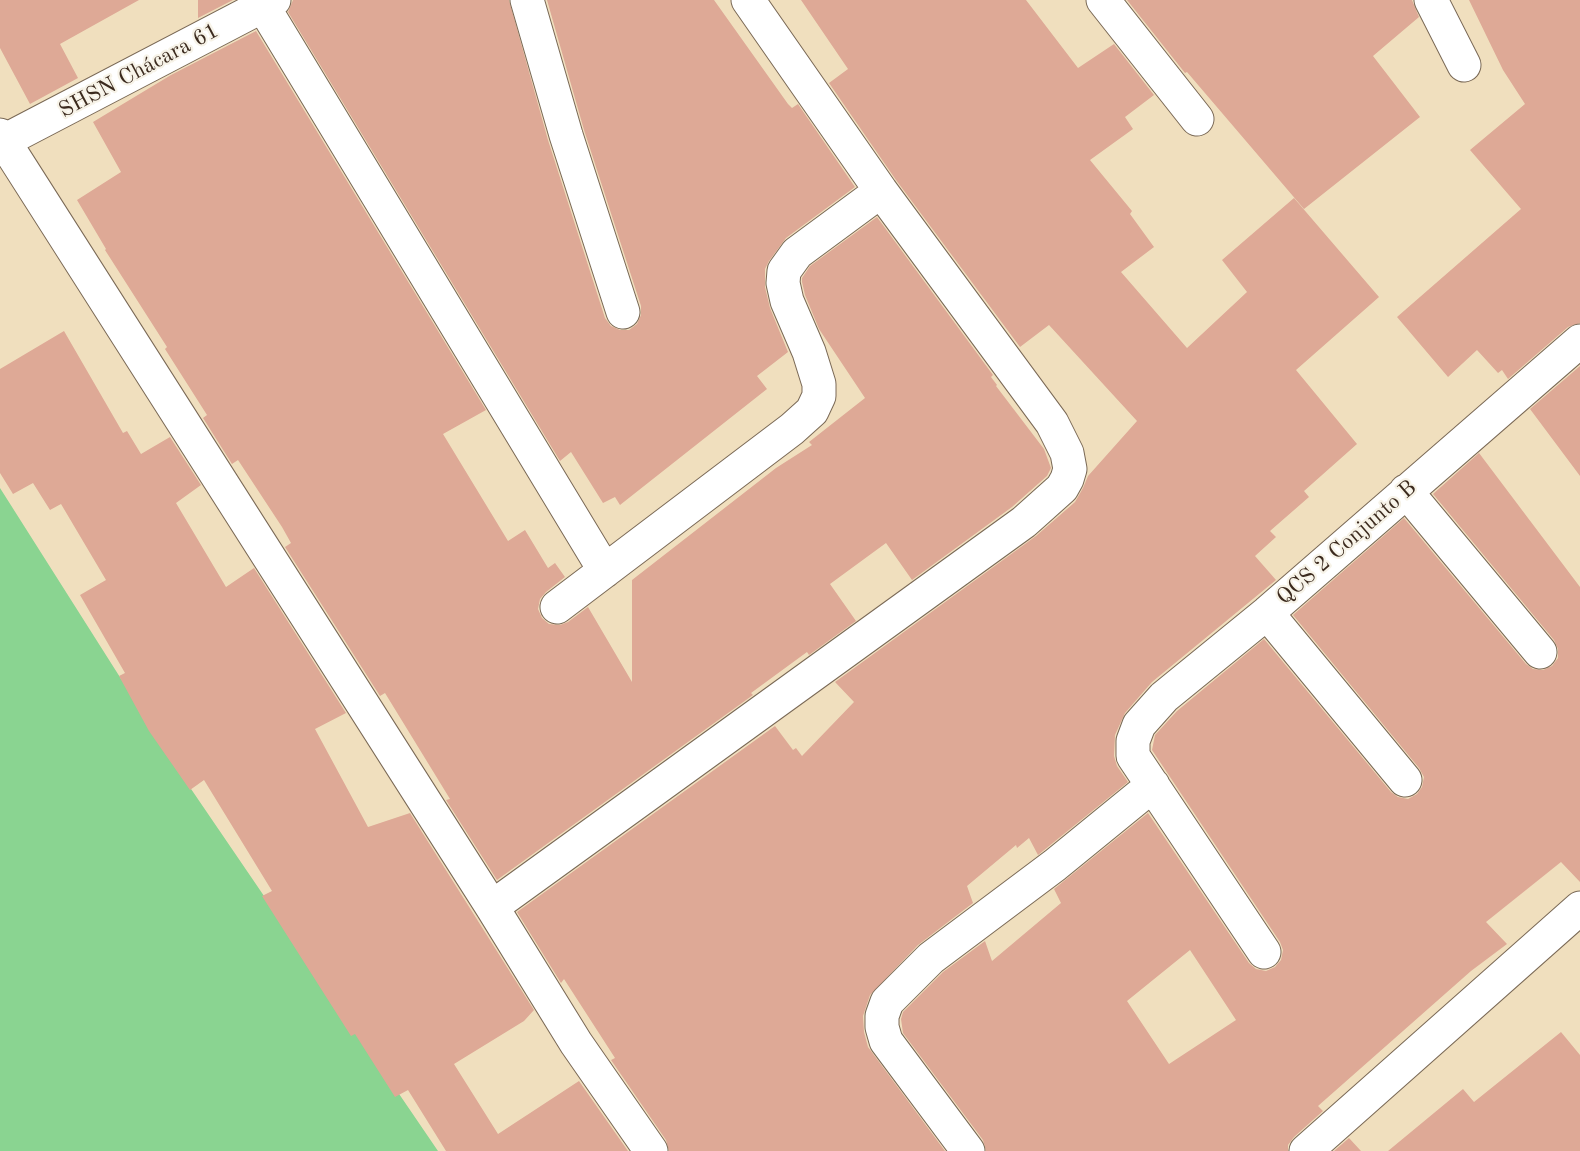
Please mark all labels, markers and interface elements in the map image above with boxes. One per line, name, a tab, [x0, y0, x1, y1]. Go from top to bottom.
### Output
street label: SHSN Chácara 61	[55, 18, 223, 124]
street label: QCS 2 Conjunto B	[1272, 475, 1422, 611]

